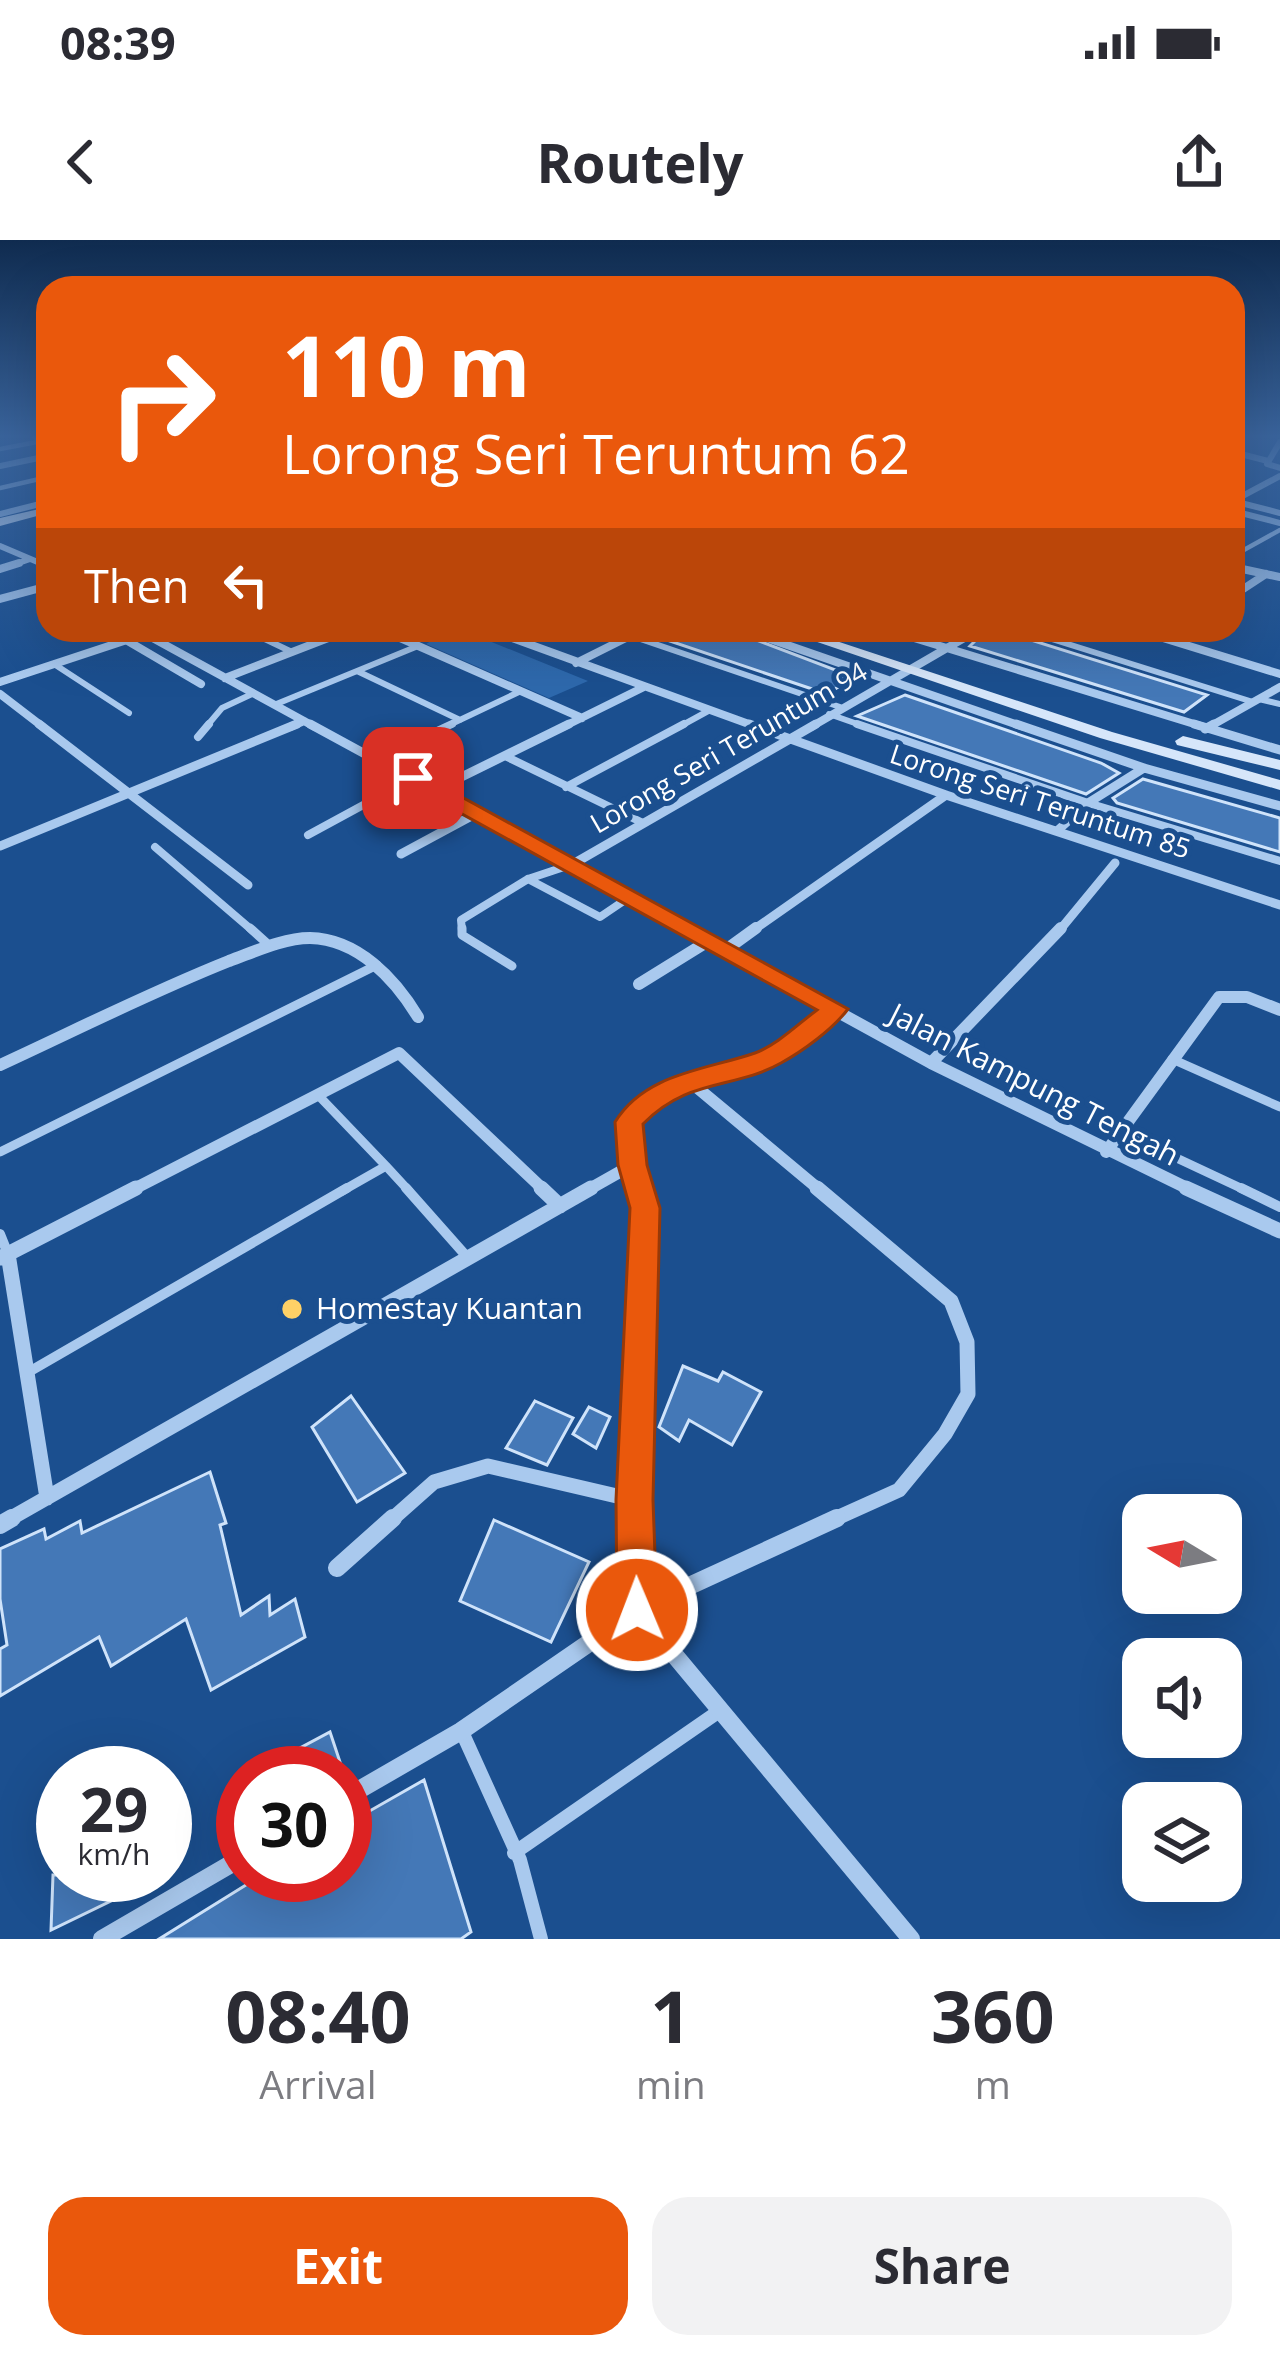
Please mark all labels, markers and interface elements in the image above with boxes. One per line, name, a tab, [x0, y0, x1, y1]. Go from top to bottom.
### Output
text: 08:39	[60, 12, 176, 73]
text: Routely	[536, 125, 744, 199]
icon: back	[48, 129, 114, 195]
icon: share	[1166, 129, 1232, 195]
text: 110 m	[282, 307, 530, 422]
icon: right	[84, 324, 240, 480]
text: Lorong Seri Teruntum 62	[282, 416, 910, 490]
icon: left	[213, 552, 279, 618]
text: Then	[84, 555, 189, 616]
street label: Lorong Seri Teruntum 94	[583, 652, 873, 841]
pin	[362, 727, 464, 829]
street label: Lorong Seri Teruntum 85	[885, 734, 1195, 867]
icon: arrive	[380, 745, 446, 811]
street label: Jalan Kampung Tengah	[880, 991, 1187, 1175]
place label: Homestay Kuantan	[316, 1287, 583, 1328]
marker: Homestay Kuantan	[279, 1296, 305, 1322]
north arrow	[1122, 1494, 1242, 1614]
map controls	[1122, 1494, 1242, 1902]
position arrow	[574, 1547, 700, 1673]
button: sound	[1122, 1638, 1242, 1758]
speed limit sign: 30	[216, 1746, 372, 1902]
text: 29	[80, 1768, 148, 1850]
button: layers	[1122, 1782, 1242, 1902]
text: km/h	[78, 1833, 150, 1874]
text: 08:40	[225, 1966, 411, 2064]
text: 1	[650, 1966, 691, 2064]
text: 360	[931, 1966, 1055, 2064]
text: Arrival	[259, 2057, 377, 2110]
text: min	[636, 2057, 706, 2110]
text: m	[975, 2057, 1011, 2110]
button: Exit	[48, 2197, 628, 2335]
button: Share	[652, 2197, 1232, 2335]

